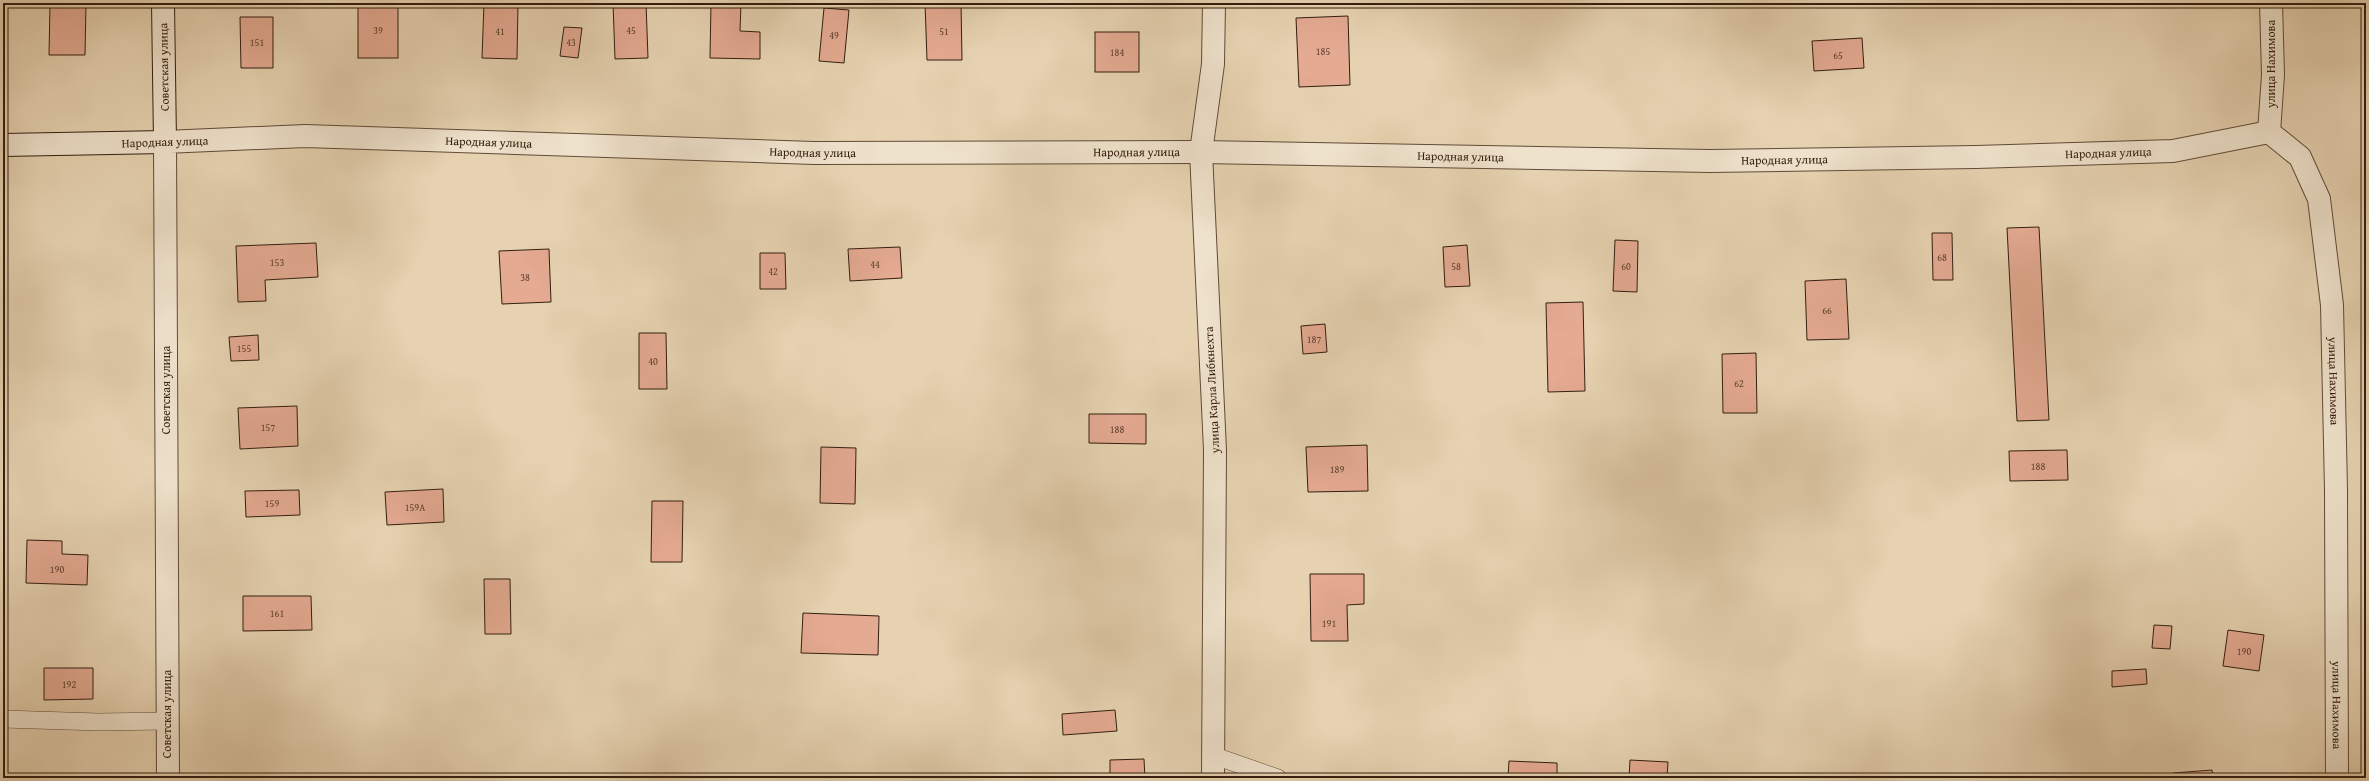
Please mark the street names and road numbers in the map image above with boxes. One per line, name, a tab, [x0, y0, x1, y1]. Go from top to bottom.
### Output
street label: улица Нахимова	[2262, 20, 2279, 109]
street label: Советская улица	[154, 22, 173, 111]
street label: Народная улица	[121, 131, 209, 152]
street label: Народная улица	[445, 132, 533, 152]
street label: Народная улица	[769, 143, 856, 161]
street label: Народная улица	[1093, 143, 1180, 160]
street label: Народная улица	[2065, 143, 2152, 162]
street label: Народная улица	[1417, 147, 1504, 165]
street label: Народная улица	[1741, 150, 1828, 169]
street label: улица Карла Либкнехта	[1200, 326, 1223, 455]
street label: улица Нахимова	[2325, 336, 2344, 426]
street label: Советская улица	[157, 346, 174, 434]
street label: улица Нахимова	[2329, 660, 2346, 750]
street label: Советская улица	[158, 670, 175, 758]

